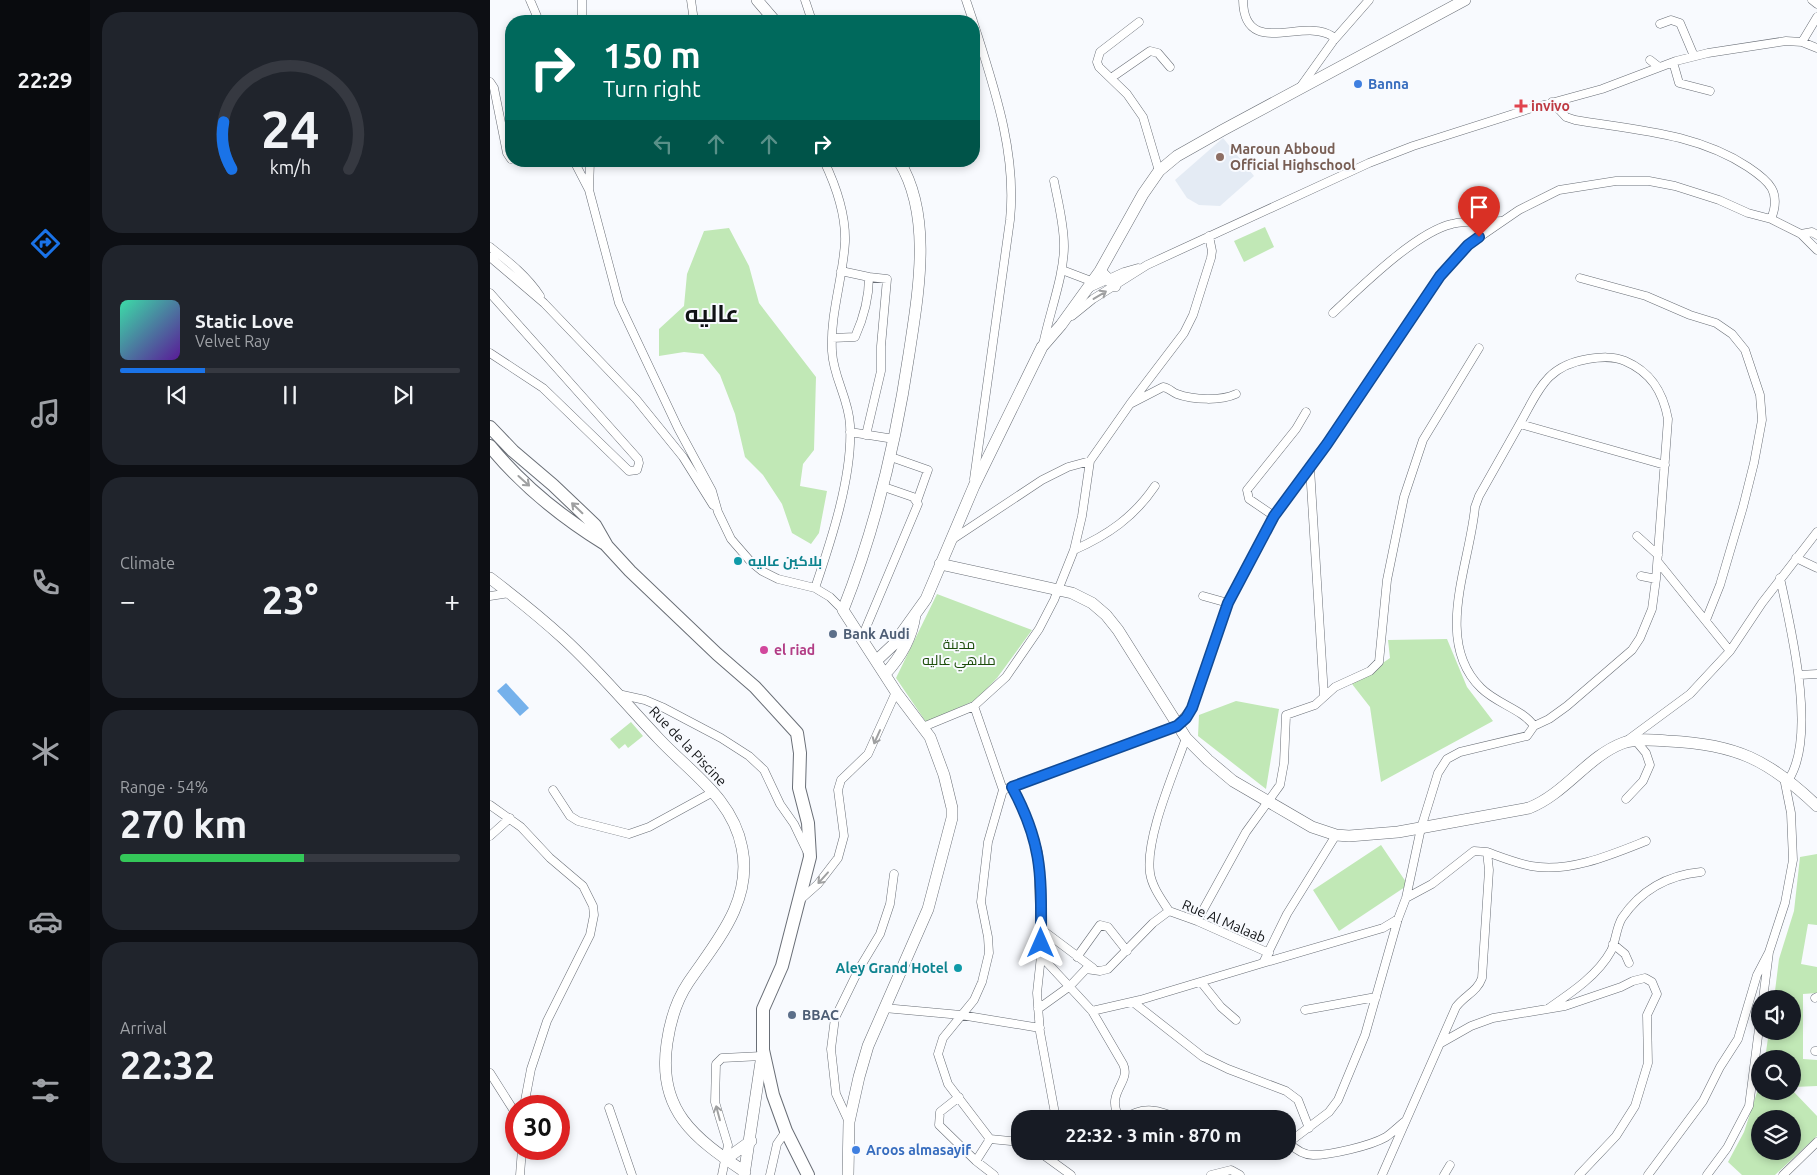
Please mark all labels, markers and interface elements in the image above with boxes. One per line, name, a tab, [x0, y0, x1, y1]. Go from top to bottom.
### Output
icon: right	[520, 35, 585, 100]
text: 150 m	[603, 35, 701, 75]
text: 22:29	[17, 67, 73, 92]
text: Turn right	[603, 76, 701, 101]
place label: Banna	[1368, 76, 1409, 92]
marker: Banna	[1352, 78, 1364, 90]
place label: invivo	[1531, 98, 1570, 114]
text: 24	[261, 100, 319, 158]
marker: invivo	[1515, 100, 1527, 112]
icon: left	[649, 130, 677, 158]
icon: ahead	[702, 130, 730, 158]
icon: ahead	[755, 130, 783, 158]
icon: right	[808, 130, 836, 158]
place label: Maroun Abboud Official Highschool	[1230, 141, 1356, 173]
marker: Maroun Abboud Official Highschool	[1214, 151, 1226, 163]
text: km/h	[269, 157, 311, 177]
pin	[1458, 186, 1500, 237]
icon: arrive	[1465, 193, 1493, 221]
icon: directions	[28, 226, 63, 261]
one-way arrow	[1092, 290, 1106, 300]
district label: عاليه	[685, 300, 739, 327]
text: Static Love	[195, 310, 294, 332]
text: Velvet Ray	[195, 332, 270, 350]
icon: previous	[163, 381, 191, 409]
icon: pause	[276, 381, 304, 409]
icon: next	[389, 381, 417, 409]
icon: music	[28, 396, 63, 431]
one-way arrow	[517, 475, 530, 487]
one-way arrow	[571, 502, 583, 514]
place label: بلاكين عاليه	[748, 553, 822, 570]
text: Climate	[120, 554, 175, 572]
marker: بلاكين عاليه	[732, 555, 744, 567]
icon: phone	[28, 565, 63, 600]
text: 23°	[262, 579, 318, 621]
text: −	[120, 585, 136, 616]
text: +	[444, 585, 460, 616]
place label: Bank Audi	[843, 626, 910, 642]
marker: Bank Audi	[827, 628, 839, 640]
park label: مدينة ملاهي عاليه	[922, 636, 996, 672]
place label: el riad	[774, 642, 815, 658]
marker: el riad	[758, 644, 770, 656]
street label: Rue de la Piscine	[646, 703, 730, 789]
one-way arrow	[872, 729, 882, 744]
icon: climate	[28, 734, 63, 769]
text: Range · 54%	[120, 778, 208, 796]
text: 270 km	[120, 803, 247, 845]
one-way arrow	[817, 872, 828, 885]
street label: Rue Al Malaab	[1180, 896, 1268, 946]
icon: car	[28, 904, 63, 939]
position arrow	[1014, 916, 1066, 968]
place label: Aley Grand Hotel	[836, 960, 948, 976]
marker: Aley Grand Hotel	[952, 962, 964, 974]
map controls	[1751, 990, 1801, 1160]
button: sound	[1751, 990, 1801, 1040]
place label: BBAC	[802, 1007, 839, 1023]
marker: BBAC	[786, 1009, 798, 1021]
text: Arrival	[120, 1019, 167, 1037]
text: 22:32	[120, 1044, 215, 1086]
button: search	[1751, 1050, 1801, 1100]
icon: filters	[28, 1073, 63, 1108]
speed limit sign: 30	[505, 1095, 570, 1160]
one-way arrow	[713, 1105, 722, 1121]
button: layers	[1751, 1110, 1801, 1160]
text: 22:32 · 3 min · 870 m	[1066, 1124, 1241, 1146]
place label: Aroos almasayif	[866, 1142, 971, 1158]
marker: Aroos almasayif	[850, 1144, 862, 1156]

